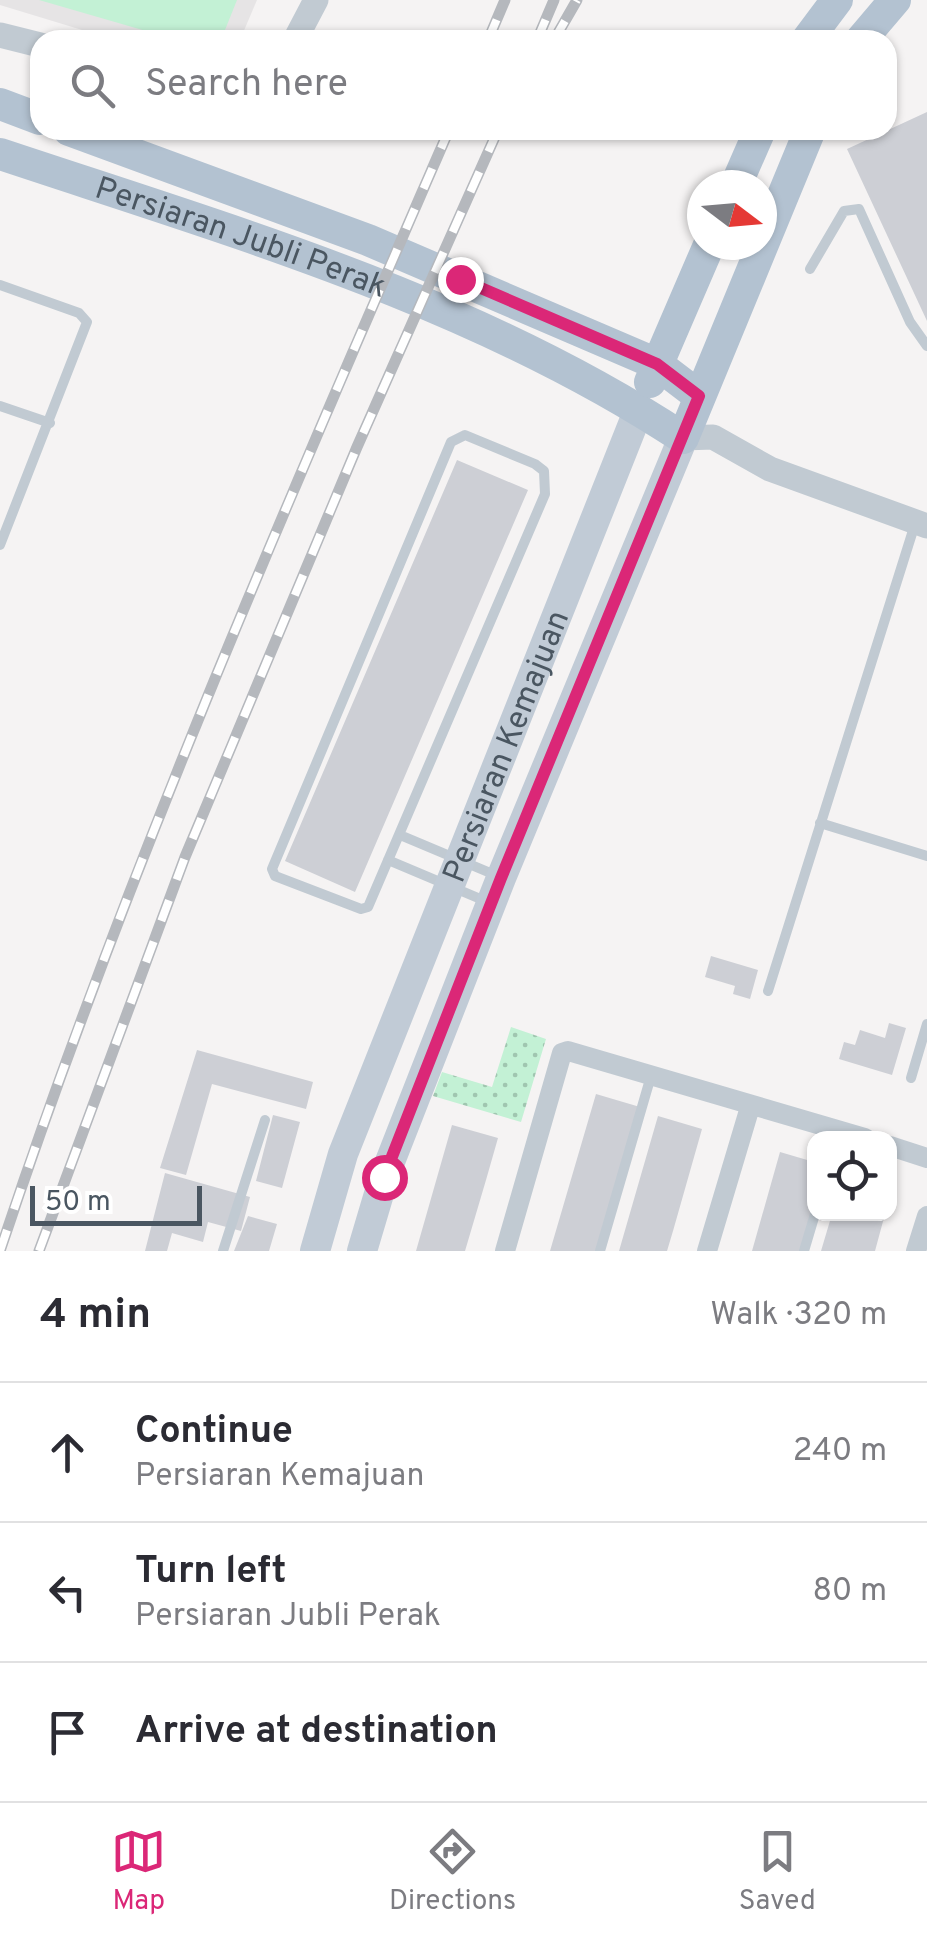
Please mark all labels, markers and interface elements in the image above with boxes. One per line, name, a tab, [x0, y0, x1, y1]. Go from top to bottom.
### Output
search box	[30, 30, 897, 140]
icon: search	[65, 58, 120, 113]
text: Search here	[145, 61, 348, 110]
street label: Persiaran Jubli Perak	[90, 170, 392, 309]
north arrow	[687, 170, 777, 260]
route end	[438, 257, 484, 303]
street label: Persiaran Kemajuan	[436, 605, 580, 889]
map controls	[807, 1131, 897, 1221]
button: locate	[807, 1131, 897, 1221]
route start	[362, 1155, 408, 1201]
scale bar	[30, 1181, 202, 1226]
text: 50 m	[45, 1185, 111, 1221]
text: 4 min	[40, 1290, 151, 1343]
text: Walk · 320 m	[710, 1296, 887, 1336]
text: Continue	[135, 1408, 293, 1457]
icon: ahead	[40, 1425, 95, 1480]
text: 240 m	[793, 1432, 887, 1472]
text: Persiaran Kemajuan	[135, 1457, 424, 1497]
text: Turn left	[135, 1548, 287, 1597]
icon: left	[40, 1565, 95, 1620]
text: 80 m	[813, 1572, 887, 1612]
text: Persiaran Jubli Perak	[135, 1597, 441, 1637]
icon: arrive	[40, 1705, 95, 1760]
text: Arrive at destination	[135, 1708, 498, 1757]
tab: Map	[111, 1824, 166, 1920]
tab: Directions	[389, 1824, 516, 1920]
tab: Saved	[739, 1824, 816, 1920]

